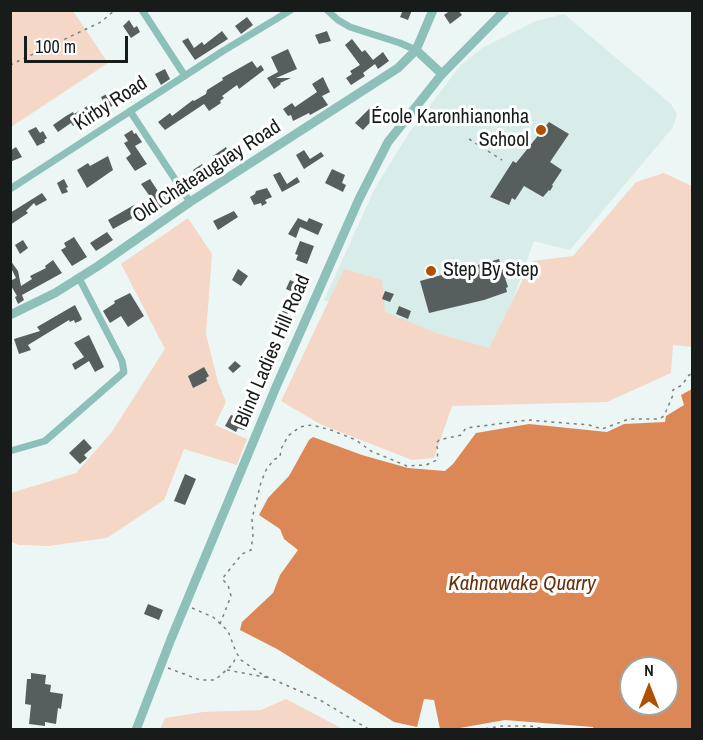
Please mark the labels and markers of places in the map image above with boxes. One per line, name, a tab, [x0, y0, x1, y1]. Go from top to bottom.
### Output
place label: École Karonhianonha School	[371, 106, 529, 153]
marker: École Karonhianonha School	[534, 123, 548, 137]
place label: Step By Step	[443, 259, 539, 283]
marker: Step By Step	[424, 264, 438, 278]

